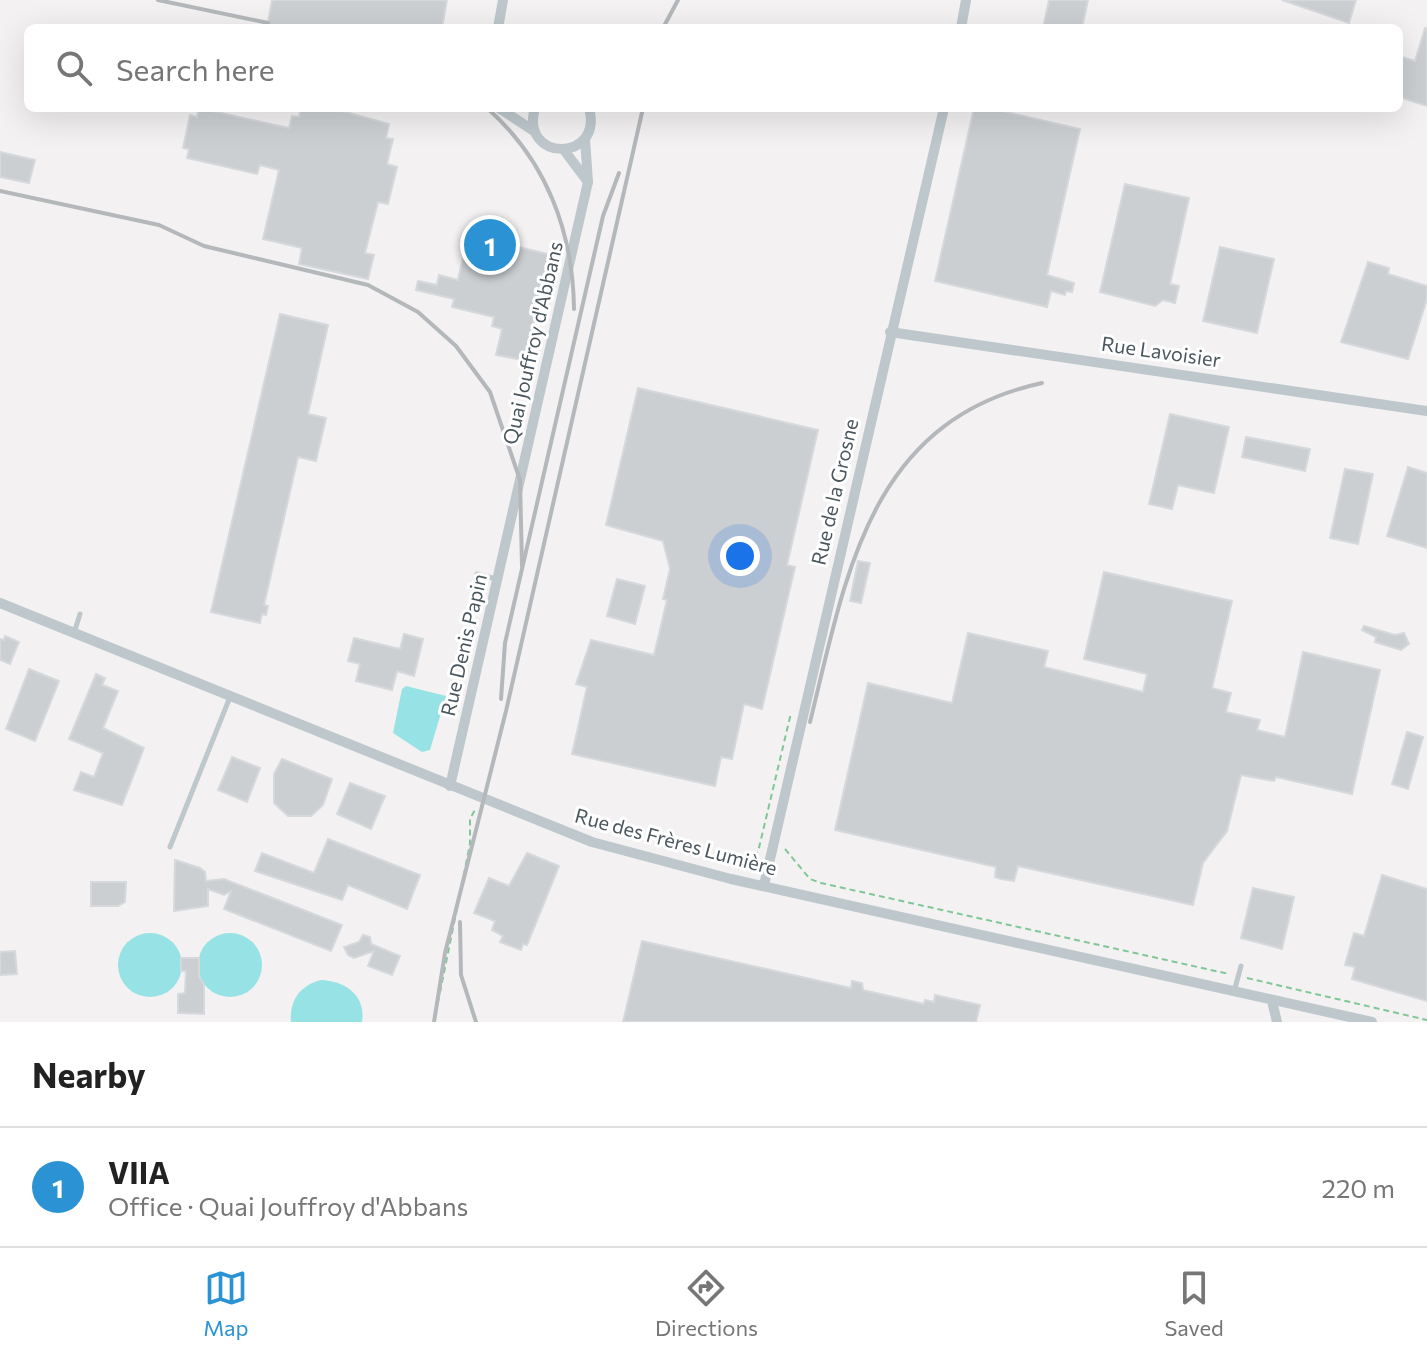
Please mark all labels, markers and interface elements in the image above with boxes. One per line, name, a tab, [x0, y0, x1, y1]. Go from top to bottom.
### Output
search box	[24, 24, 1403, 112]
icon: search	[52, 46, 96, 90]
text: Search here	[116, 50, 275, 87]
pin: 1	[464, 215, 516, 275]
street label: Quai Jouffroy d'Abbans	[497, 239, 567, 447]
street label: Rue Lavoisier	[1100, 331, 1222, 371]
street label: Rue de la Grosne	[806, 416, 863, 567]
your location	[720, 536, 760, 576]
street label: Rue Denis Papin	[435, 571, 491, 718]
street label: Rue des Frères Lumière	[573, 802, 780, 880]
text: Nearby	[32, 1053, 146, 1095]
text: VIIA	[108, 1153, 170, 1190]
text: 1	[52, 1172, 64, 1203]
text: 220 m	[1322, 1172, 1395, 1203]
text: Office · Quai Jouffroy d'Abbans	[108, 1190, 468, 1221]
tab: Map	[203, 1266, 249, 1341]
tab: Directions	[655, 1266, 758, 1341]
tab: Saved	[1164, 1266, 1224, 1341]

